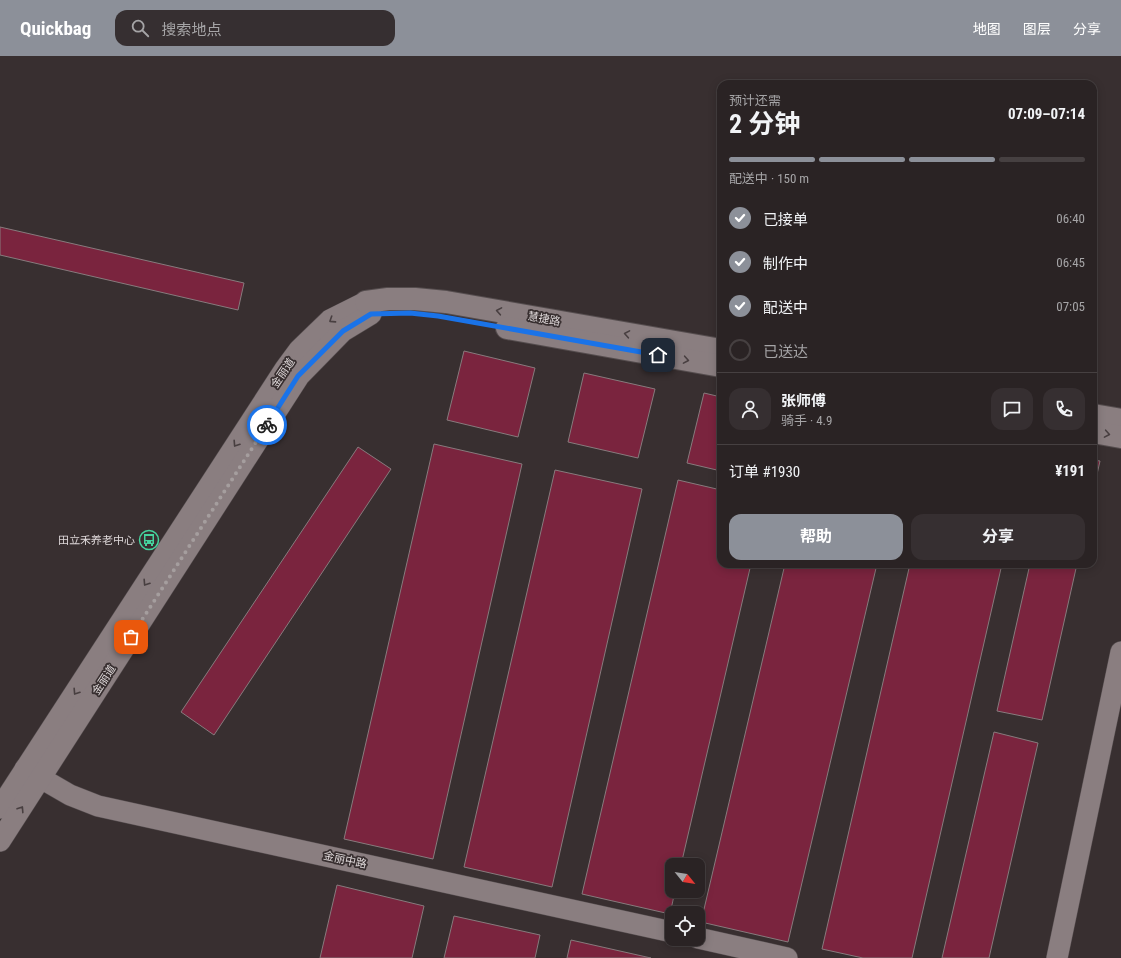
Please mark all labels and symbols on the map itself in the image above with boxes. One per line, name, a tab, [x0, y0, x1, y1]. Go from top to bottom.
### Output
one-way arrow	[496, 307, 502, 316]
street label: 慧捷路	[527, 310, 561, 328]
one-way arrow	[329, 315, 336, 322]
one-way arrow	[624, 330, 631, 338]
pin	[641, 338, 675, 372]
one-way arrow	[683, 355, 689, 364]
street label: 金丽道	[268, 356, 298, 390]
courier	[247, 405, 287, 445]
one-way arrow	[1104, 429, 1110, 438]
one-way arrow	[233, 440, 241, 447]
bus stop icon: 田立禾养老中心	[138, 529, 160, 551]
place label: 田立禾养老中心	[58, 534, 135, 547]
one-way arrow	[144, 578, 151, 585]
pin	[114, 620, 148, 654]
street label: 金丽道	[90, 663, 118, 697]
one-way arrow	[73, 687, 80, 694]
one-way arrow	[16, 806, 24, 813]
street label: 金丽中路	[322, 849, 368, 871]
north arrow	[665, 858, 705, 898]

